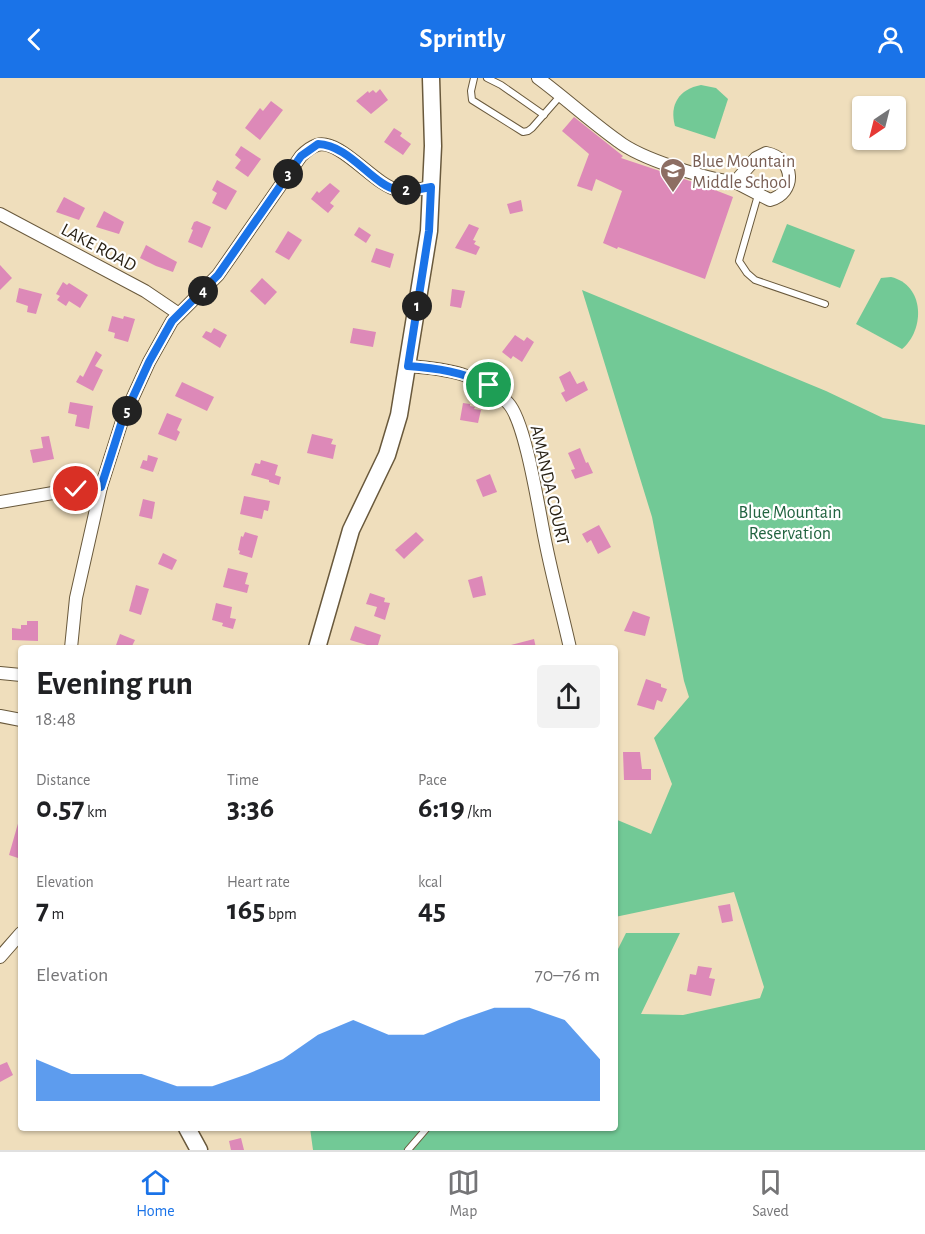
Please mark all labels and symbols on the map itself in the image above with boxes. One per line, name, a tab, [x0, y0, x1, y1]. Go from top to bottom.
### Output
north arrow	[852, 96, 906, 150]
place label: Blue Mountain Middle School	[692, 153, 795, 192]
school or university icon: Blue Mountain Middle School	[658, 156, 688, 194]
pin: 3	[273, 159, 303, 189]
pin: 2	[391, 175, 421, 205]
street label: LAKE ROAD	[58, 221, 139, 275]
pin: 4	[188, 276, 218, 306]
pin: 1	[402, 291, 432, 321]
pin	[463, 359, 514, 410]
pin: 5	[112, 396, 142, 426]
street label: AMANDA COURT	[527, 424, 572, 547]
pin	[50, 463, 101, 514]
park label: Blue Mountain Reservation	[738, 504, 842, 543]

